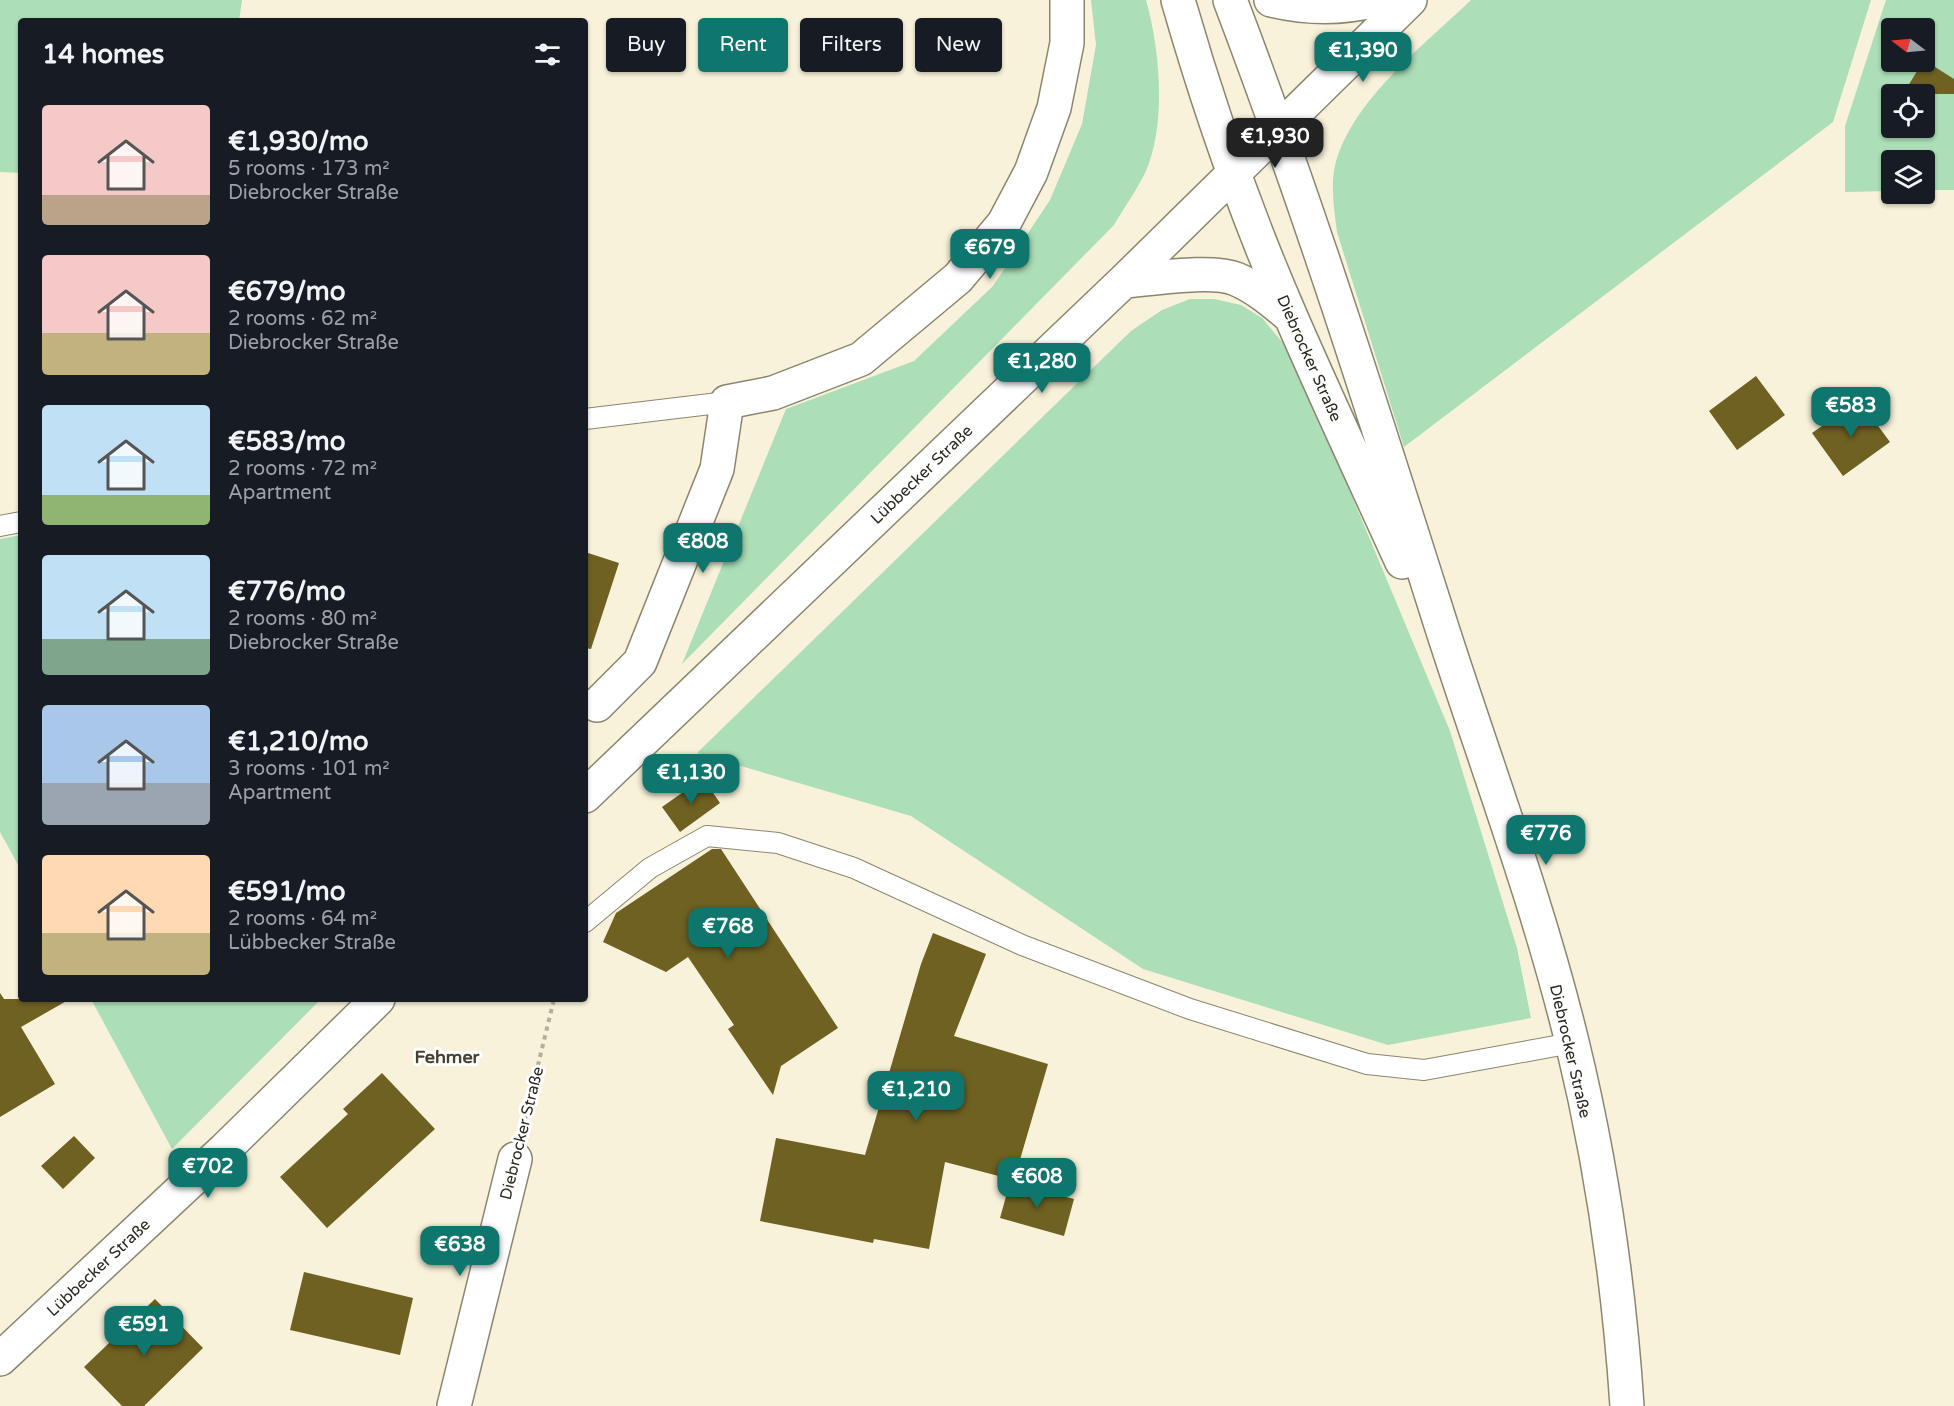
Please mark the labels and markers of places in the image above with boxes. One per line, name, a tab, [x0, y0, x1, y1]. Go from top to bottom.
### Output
pin: €1,390	[1314, 32, 1412, 83]
pin: €1,930	[1226, 118, 1324, 169]
pin: €679	[954, 229, 1026, 280]
pin: €1,280	[993, 343, 1091, 394]
pin: €583	[1815, 387, 1887, 438]
pin: €808	[667, 523, 739, 574]
pin: €1,130	[642, 754, 740, 805]
pin: €776	[1510, 815, 1582, 866]
pin: €768	[692, 908, 764, 959]
pin: €1,210	[867, 1071, 965, 1122]
pin: €702	[172, 1148, 244, 1199]
pin: €608	[1001, 1158, 1073, 1209]
pin: €638	[424, 1226, 496, 1277]
pin: €591	[108, 1306, 180, 1357]

